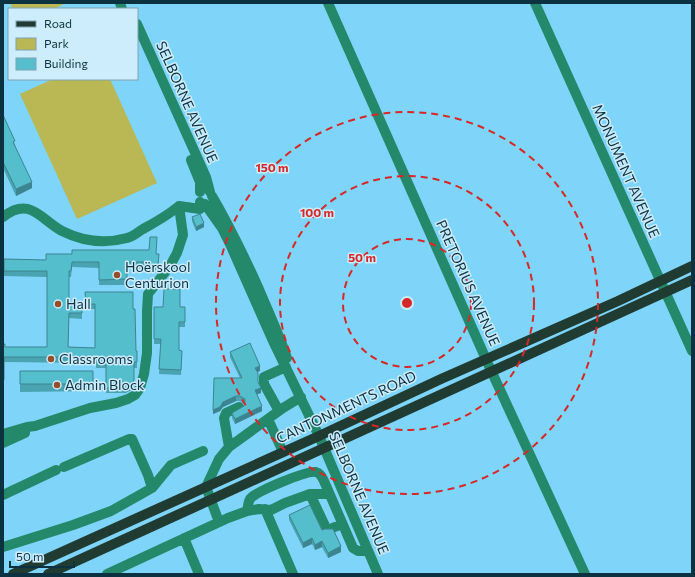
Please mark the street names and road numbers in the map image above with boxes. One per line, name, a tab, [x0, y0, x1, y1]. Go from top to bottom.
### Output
street label: SELBORNE AVENUE	[153, 38, 222, 165]
street label: MONUMENT AVENUE	[589, 101, 664, 240]
street label: PRETORIUS AVENUE	[433, 217, 504, 349]
street label: CANTONMENTS ROAD	[273, 367, 419, 447]
street label: SELBORNE AVENUE	[326, 429, 393, 557]

